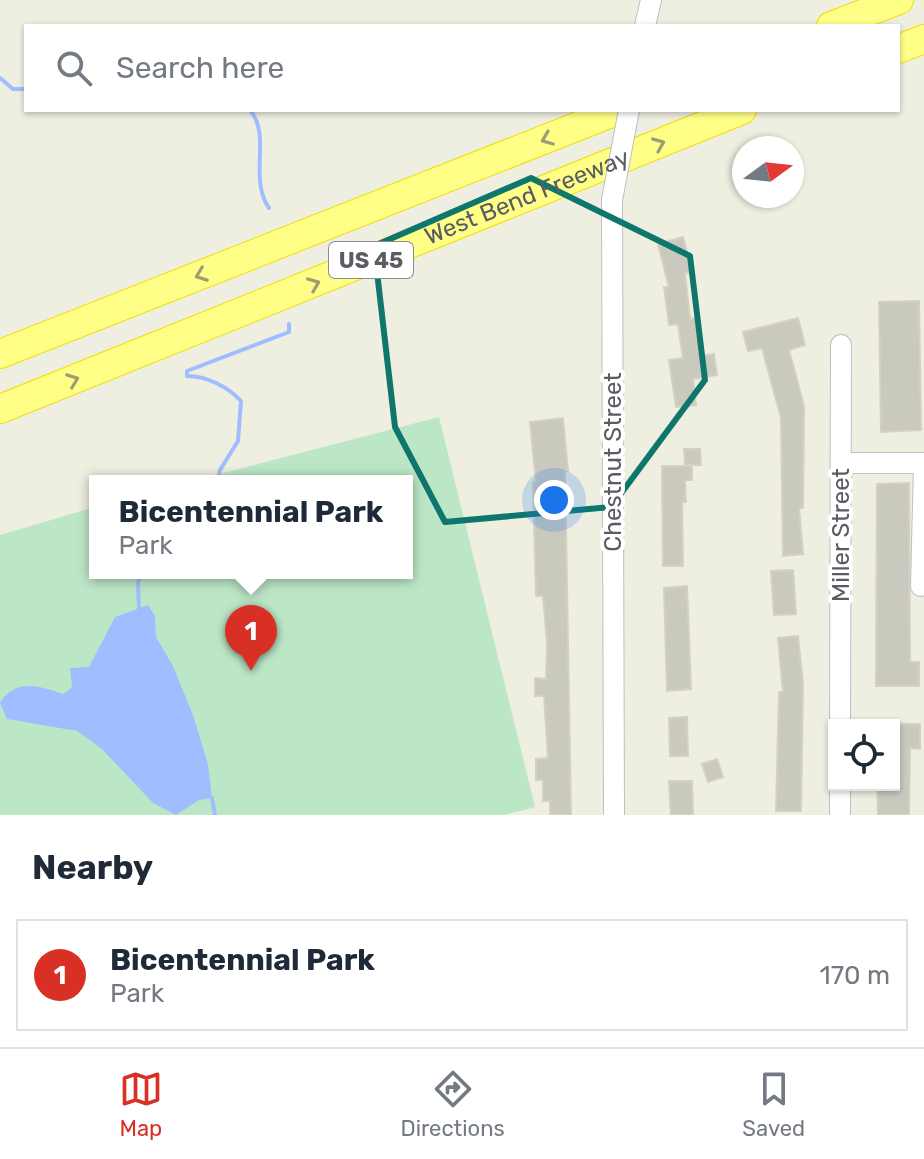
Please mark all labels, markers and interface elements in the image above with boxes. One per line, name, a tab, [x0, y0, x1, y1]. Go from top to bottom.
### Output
search box	[24, 24, 900, 112]
icon: search	[52, 46, 96, 90]
text: Search here	[116, 50, 284, 86]
one-way arrow	[541, 129, 555, 146]
north arrow	[732, 136, 804, 208]
one-way arrow	[651, 137, 665, 154]
street label: West Bend Freeway	[420, 143, 633, 250]
road number: US 45	[329, 242, 413, 278]
one-way arrow	[195, 265, 209, 282]
one-way arrow	[306, 277, 320, 293]
street label: Chestnut Street	[599, 372, 627, 552]
one-way arrow	[65, 373, 79, 390]
street label: Miller Street	[827, 468, 855, 602]
popup	[89, 475, 413, 579]
your location	[534, 480, 574, 520]
text: Bicentennial Park	[119, 494, 383, 530]
text: Park	[119, 530, 173, 561]
pin: 1	[225, 605, 277, 671]
map controls	[828, 719, 900, 791]
button: locate	[828, 719, 900, 791]
text: Nearby	[32, 847, 153, 888]
text: Bicentennial Park	[110, 942, 375, 978]
text: 1	[54, 960, 66, 991]
text: 170 m	[820, 960, 890, 991]
text: Park	[110, 978, 164, 1009]
tab: Map	[119, 1067, 163, 1142]
tab: Directions	[400, 1067, 505, 1142]
tab: Saved	[742, 1067, 805, 1142]

